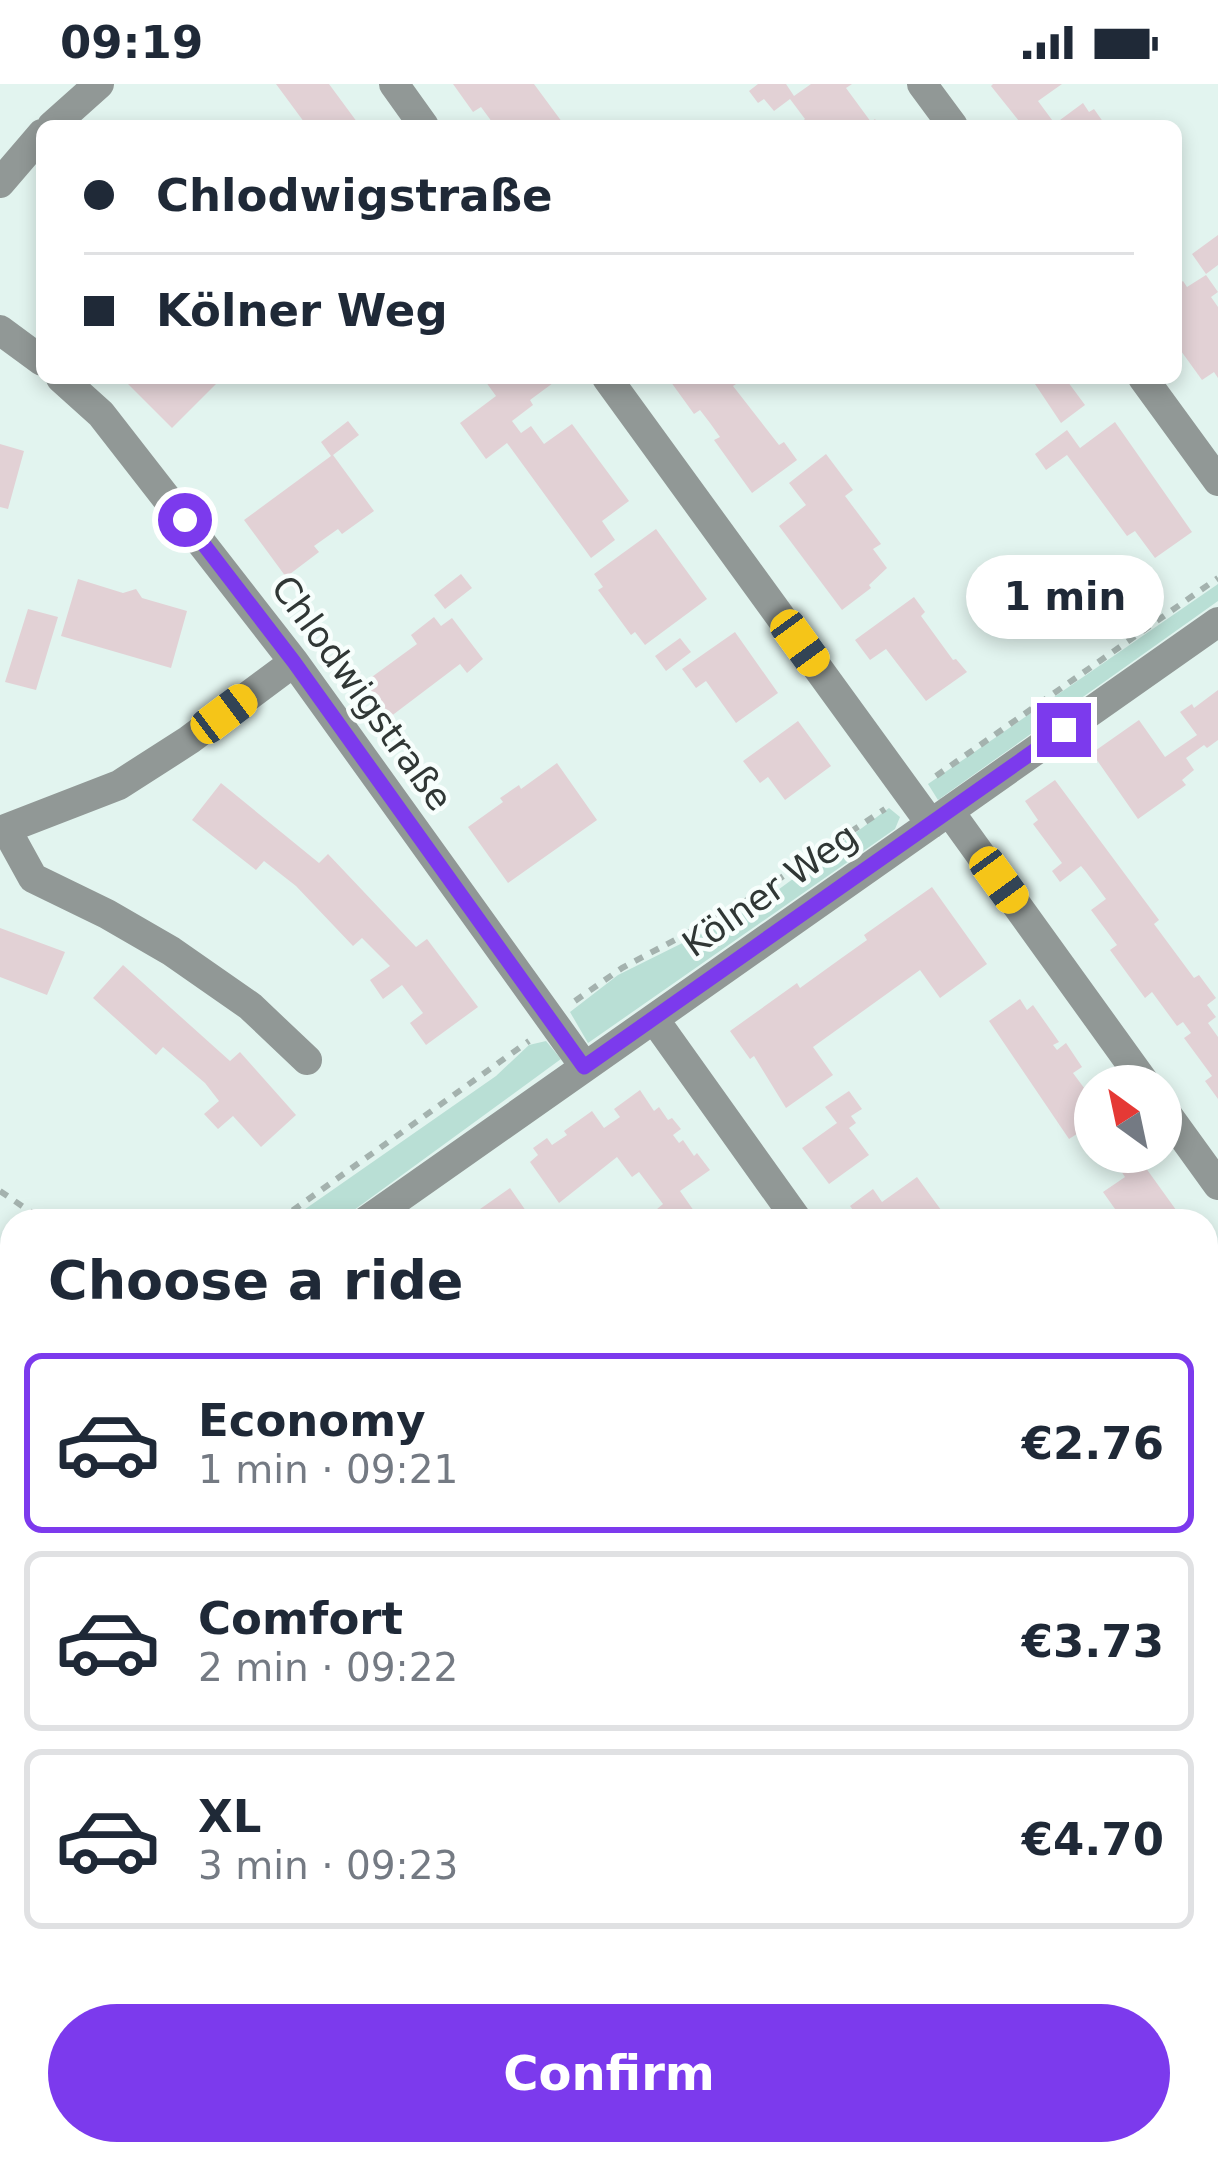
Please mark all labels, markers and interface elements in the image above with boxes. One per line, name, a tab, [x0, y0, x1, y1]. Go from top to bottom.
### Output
text: 09:19	[60, 16, 203, 69]
text: Chlodwigstraße	[156, 169, 553, 222]
text: Kölner Weg	[156, 284, 448, 337]
route start	[158, 493, 212, 547]
callout: 1 min	[965, 556, 1163, 640]
street label: Chlodwigstraße	[263, 568, 461, 818]
text: 1 min	[1004, 574, 1126, 619]
car	[764, 603, 836, 683]
car	[184, 678, 264, 750]
route end	[1037, 703, 1091, 757]
street label: Kölner Weg	[675, 815, 865, 965]
car	[963, 840, 1035, 920]
north arrow	[1074, 1065, 1182, 1173]
map controls	[1074, 1065, 1182, 1173]
text: Choose a ride	[48, 1249, 464, 1312]
icon: car	[54, 1389, 162, 1497]
text: Economy	[198, 1394, 426, 1447]
text: €2.76	[1022, 1417, 1164, 1470]
text: 1 min · 09:21	[198, 1447, 458, 1492]
icon: car	[54, 1587, 162, 1695]
text: Comfort	[198, 1592, 403, 1645]
text: €3.73	[1022, 1615, 1164, 1668]
text: 2 min · 09:22	[198, 1645, 458, 1690]
icon: car	[54, 1785, 162, 1893]
text: XL	[198, 1790, 261, 1843]
text: €4.70	[1022, 1813, 1164, 1866]
text: 3 min · 09:23	[198, 1843, 458, 1888]
button: Confirm	[48, 2004, 1170, 2142]

